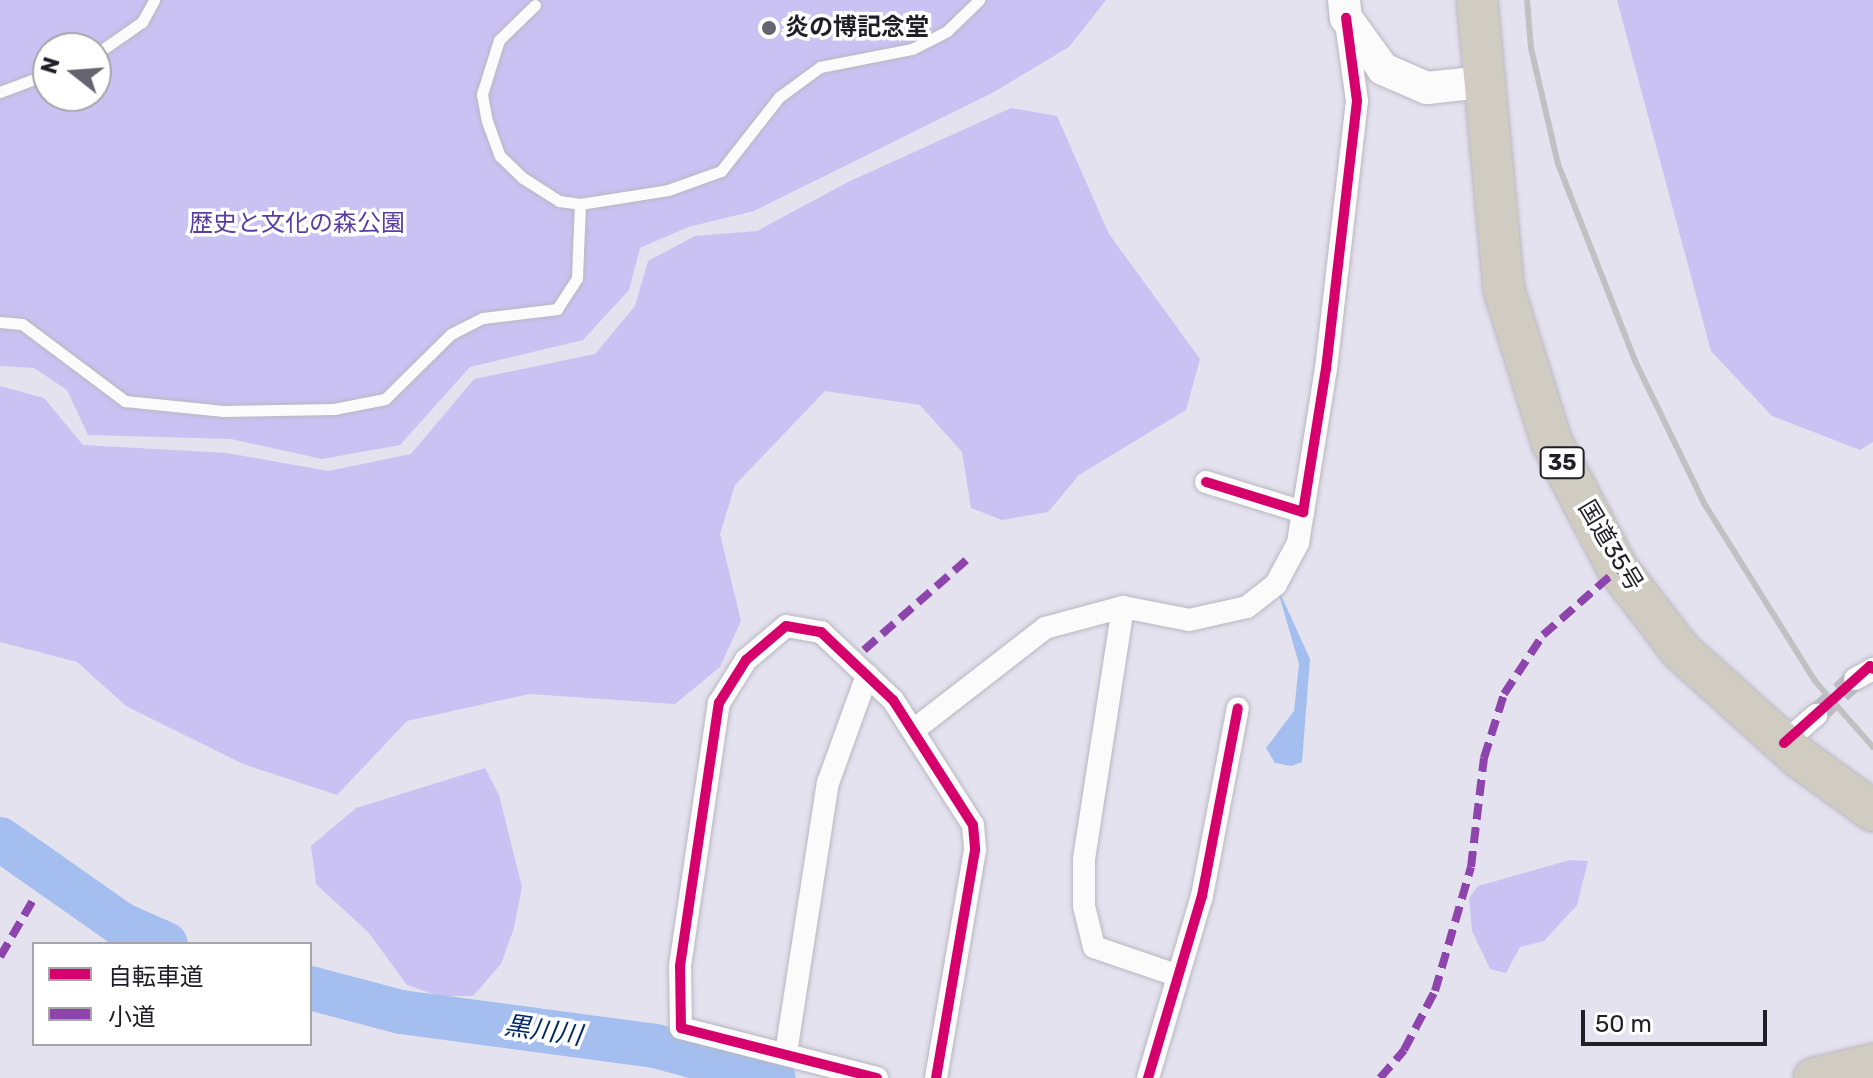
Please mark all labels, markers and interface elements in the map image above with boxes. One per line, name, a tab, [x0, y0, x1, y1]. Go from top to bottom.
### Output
place label: 炎の博記念堂	[785, 14, 929, 42]
marker: 炎の博記念堂	[760, 19, 778, 37]
north arrow	[32, 32, 112, 112]
text: N	[35, 54, 66, 77]
park label: 歴史と文化の森公園	[189, 210, 405, 238]
road number: 35	[1538, 445, 1586, 481]
street label: 国道35号	[1572, 495, 1648, 597]
legend	[32, 942, 312, 1046]
text: 自転車道	[108, 963, 204, 991]
scale bar	[1585, 994, 1771, 1044]
text: 小道	[108, 1003, 156, 1031]
water label: 黒川川	[502, 1010, 584, 1052]
text: 50 m	[1595, 1010, 1652, 1038]

